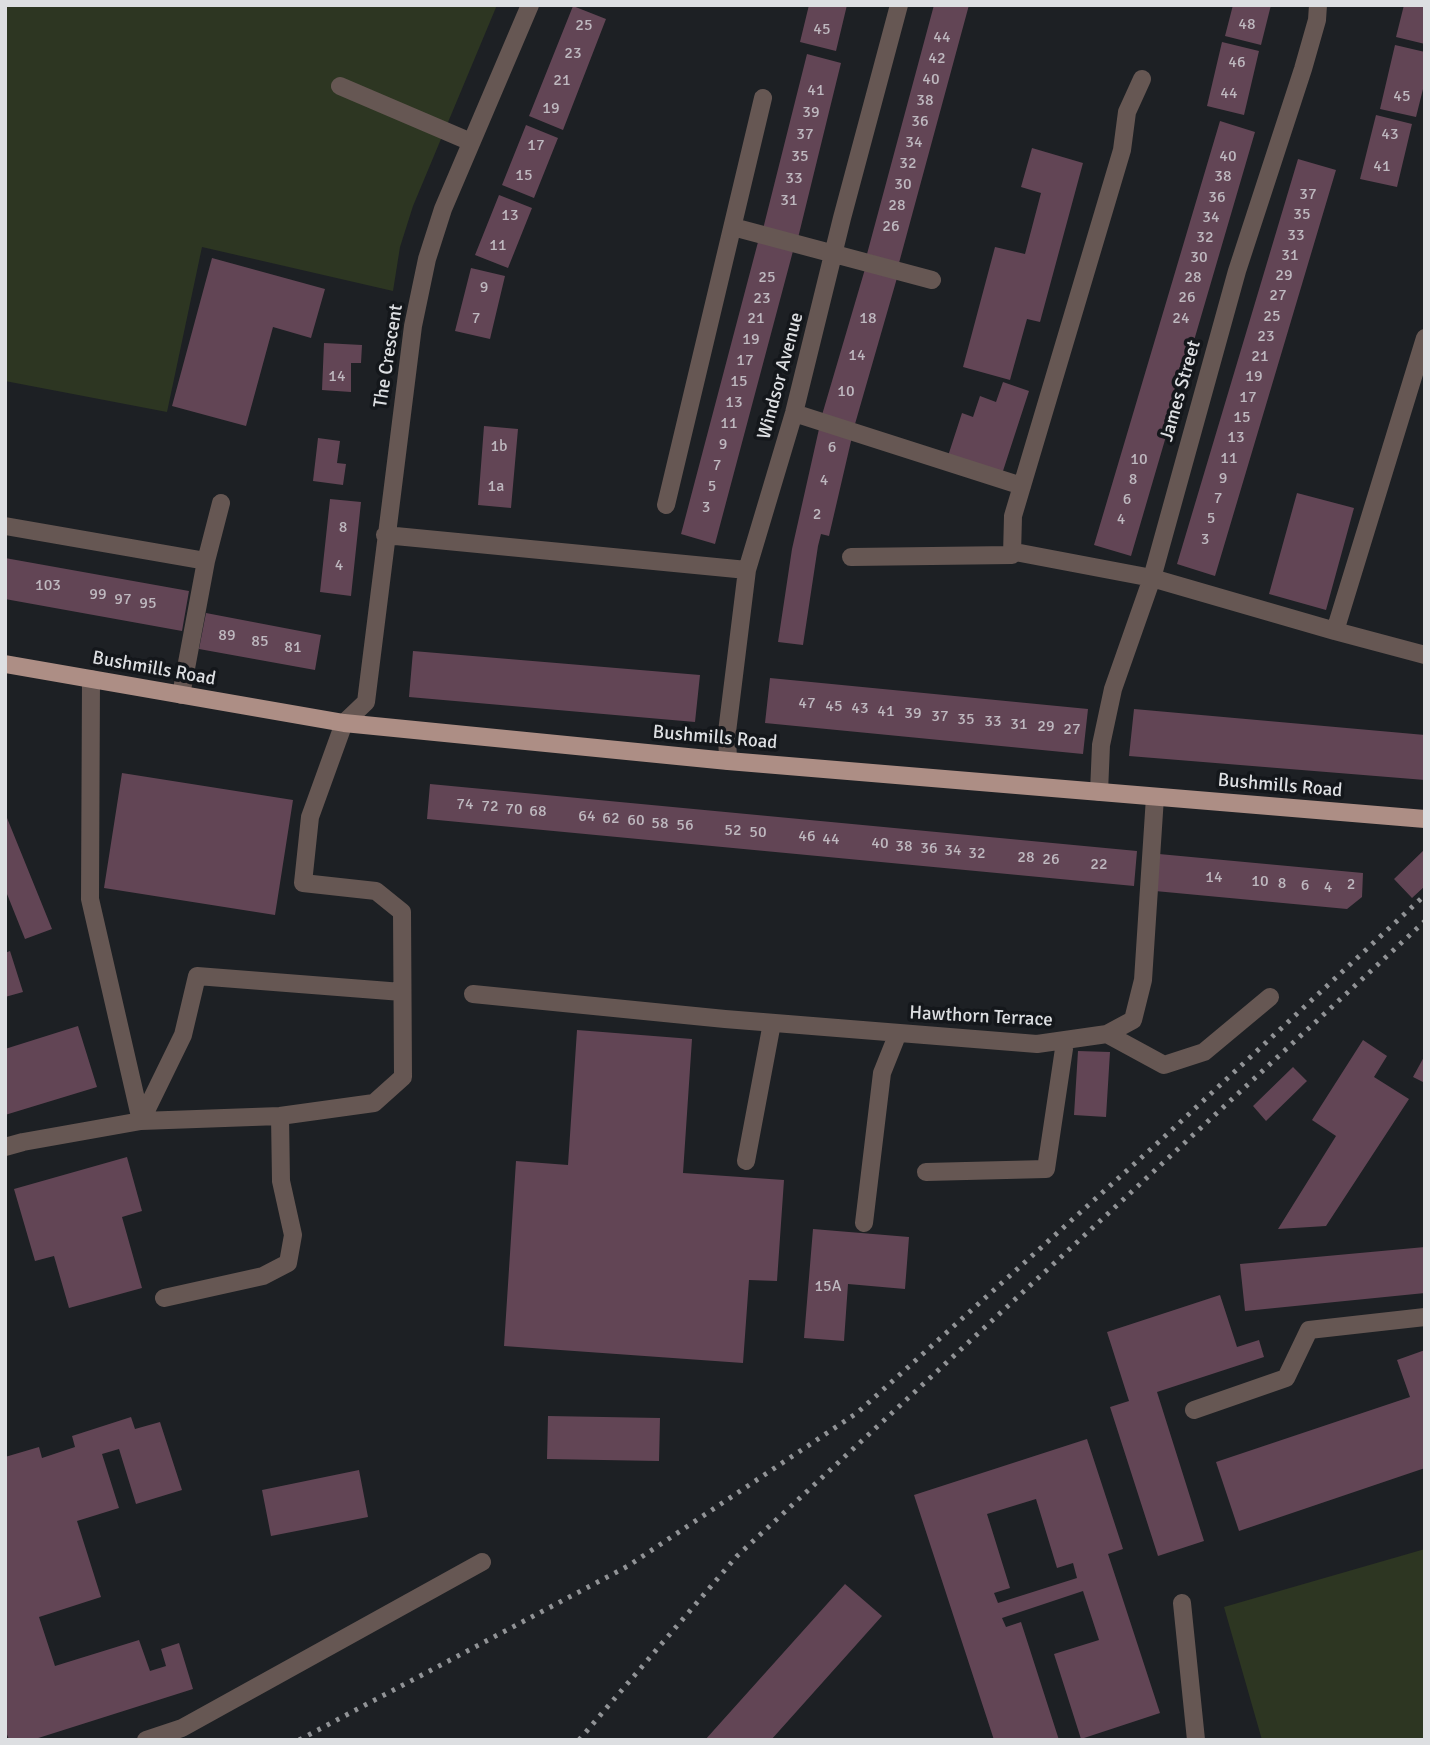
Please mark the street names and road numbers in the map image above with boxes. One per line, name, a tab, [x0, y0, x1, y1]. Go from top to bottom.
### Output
street label: The Crescent	[370, 303, 408, 409]
street label: Windsor Avenue	[753, 310, 809, 442]
street label: James Street	[1156, 338, 1206, 444]
street label: Bushmills Road	[90, 647, 218, 691]
street label: Bushmills Road	[652, 721, 778, 755]
street label: Bushmills Road	[1217, 769, 1343, 803]
street label: Hawthorn Terrace	[909, 1002, 1053, 1032]

